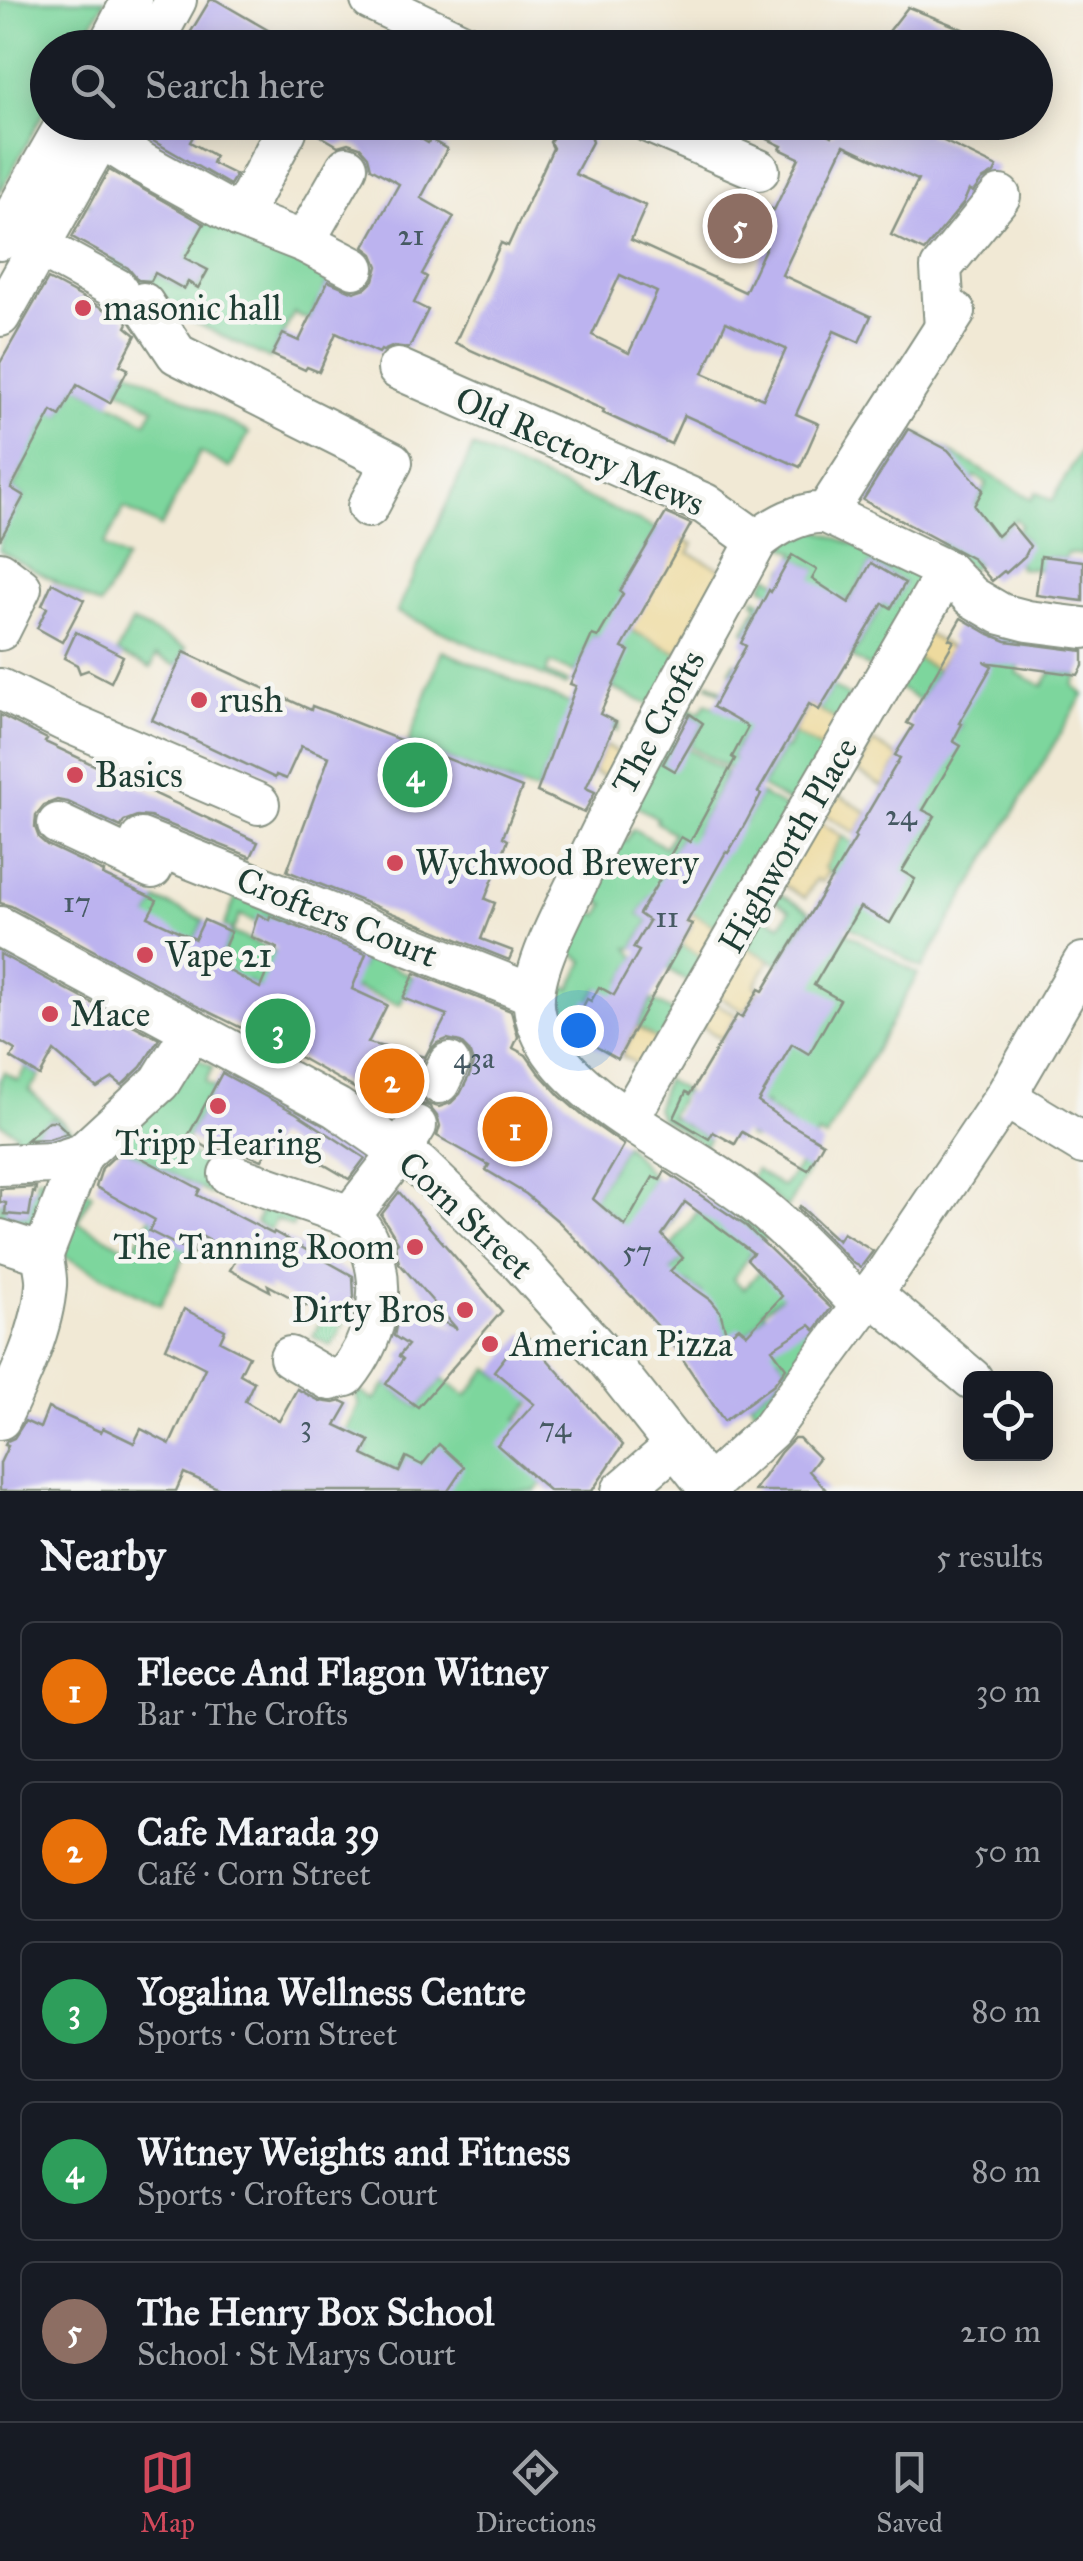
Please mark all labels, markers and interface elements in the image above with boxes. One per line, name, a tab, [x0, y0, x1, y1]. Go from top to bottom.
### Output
search box	[30, 30, 1053, 140]
icon: search	[65, 58, 120, 113]
text: Search here	[145, 62, 325, 108]
pin: 5	[708, 188, 772, 264]
house number: 21	[398, 217, 424, 253]
place label: masonic hall	[103, 287, 282, 330]
marker: masonic hall	[72, 297, 94, 319]
street label: Old Rectory Mews	[449, 377, 711, 526]
street label: The Crofts	[603, 643, 714, 802]
place label: rush	[219, 679, 283, 722]
marker: rush	[188, 689, 210, 711]
street label: Highworth Place	[709, 730, 868, 961]
pin: 4	[382, 738, 448, 812]
place label: Basics	[95, 754, 183, 797]
marker: Basics	[64, 764, 86, 786]
house number: 24	[885, 797, 918, 833]
place label: Wychwood Brewery	[415, 842, 699, 885]
marker: Wychwood Brewery	[384, 852, 406, 874]
street label: Crofters Court	[230, 858, 443, 977]
house number: 17	[63, 884, 91, 920]
house number: 11	[655, 899, 679, 935]
place label: Vape 21	[164, 934, 272, 977]
marker: Vape 21	[134, 944, 156, 966]
place label: Mace	[70, 993, 150, 1036]
pin: 3	[246, 994, 310, 1068]
marker: Mace	[39, 1003, 61, 1025]
your location	[553, 1005, 604, 1056]
house number: 43a	[453, 1040, 495, 1076]
pin: 2	[360, 1044, 424, 1118]
pin: 1	[482, 1092, 548, 1166]
marker: Tripp Hearing	[207, 1095, 229, 1117]
place label: Tripp Hearing	[115, 1122, 322, 1165]
street label: Corn Street	[389, 1142, 542, 1288]
place label: The Tanning Room	[113, 1226, 395, 1269]
house number: 57	[622, 1233, 652, 1269]
marker: The Tanning Room	[404, 1236, 426, 1258]
place label: Dirty Bros	[292, 1289, 445, 1332]
marker: Dirty Bros	[454, 1299, 476, 1321]
place label: American Pizza	[508, 1323, 733, 1366]
marker: American Pizza	[479, 1333, 501, 1355]
map controls	[963, 1371, 1053, 1461]
button: locate	[963, 1371, 1053, 1461]
house number: 3	[300, 1408, 312, 1444]
house number: 74	[539, 1409, 572, 1445]
text: Nearby	[40, 1530, 165, 1582]
text: 5 results	[936, 1537, 1043, 1576]
text: Fleece And Flagon Witney	[137, 1649, 548, 1695]
text: 1	[68, 1672, 81, 1711]
text: 30 m	[976, 1672, 1041, 1711]
text: Bar · The Crofts	[137, 1695, 348, 1734]
text: Cafe Marada 39	[137, 1809, 380, 1855]
text: 2	[67, 1832, 82, 1871]
text: 50 m	[974, 1832, 1041, 1871]
text: Café · Corn Street	[137, 1855, 371, 1894]
text: Yogalina Wellness Centre	[137, 1969, 526, 2015]
text: 3	[68, 1992, 81, 2031]
text: 80 m	[972, 1992, 1041, 2031]
text: Sports · Corn Street	[137, 2015, 397, 2054]
text: Witney Weights and Fitness	[137, 2129, 570, 2175]
text: 4	[66, 2152, 83, 2191]
text: 80 m	[972, 2152, 1041, 2191]
text: Sports · Crofters Court	[137, 2175, 438, 2214]
text: The Henry Box School	[137, 2289, 494, 2335]
text: 5	[67, 2312, 82, 2351]
text: 210 m	[960, 2312, 1041, 2351]
text: School · St Marys Court	[137, 2335, 456, 2374]
tab: Map	[140, 2445, 195, 2540]
tab: Directions	[475, 2445, 596, 2540]
tab: Saved	[876, 2445, 943, 2540]

